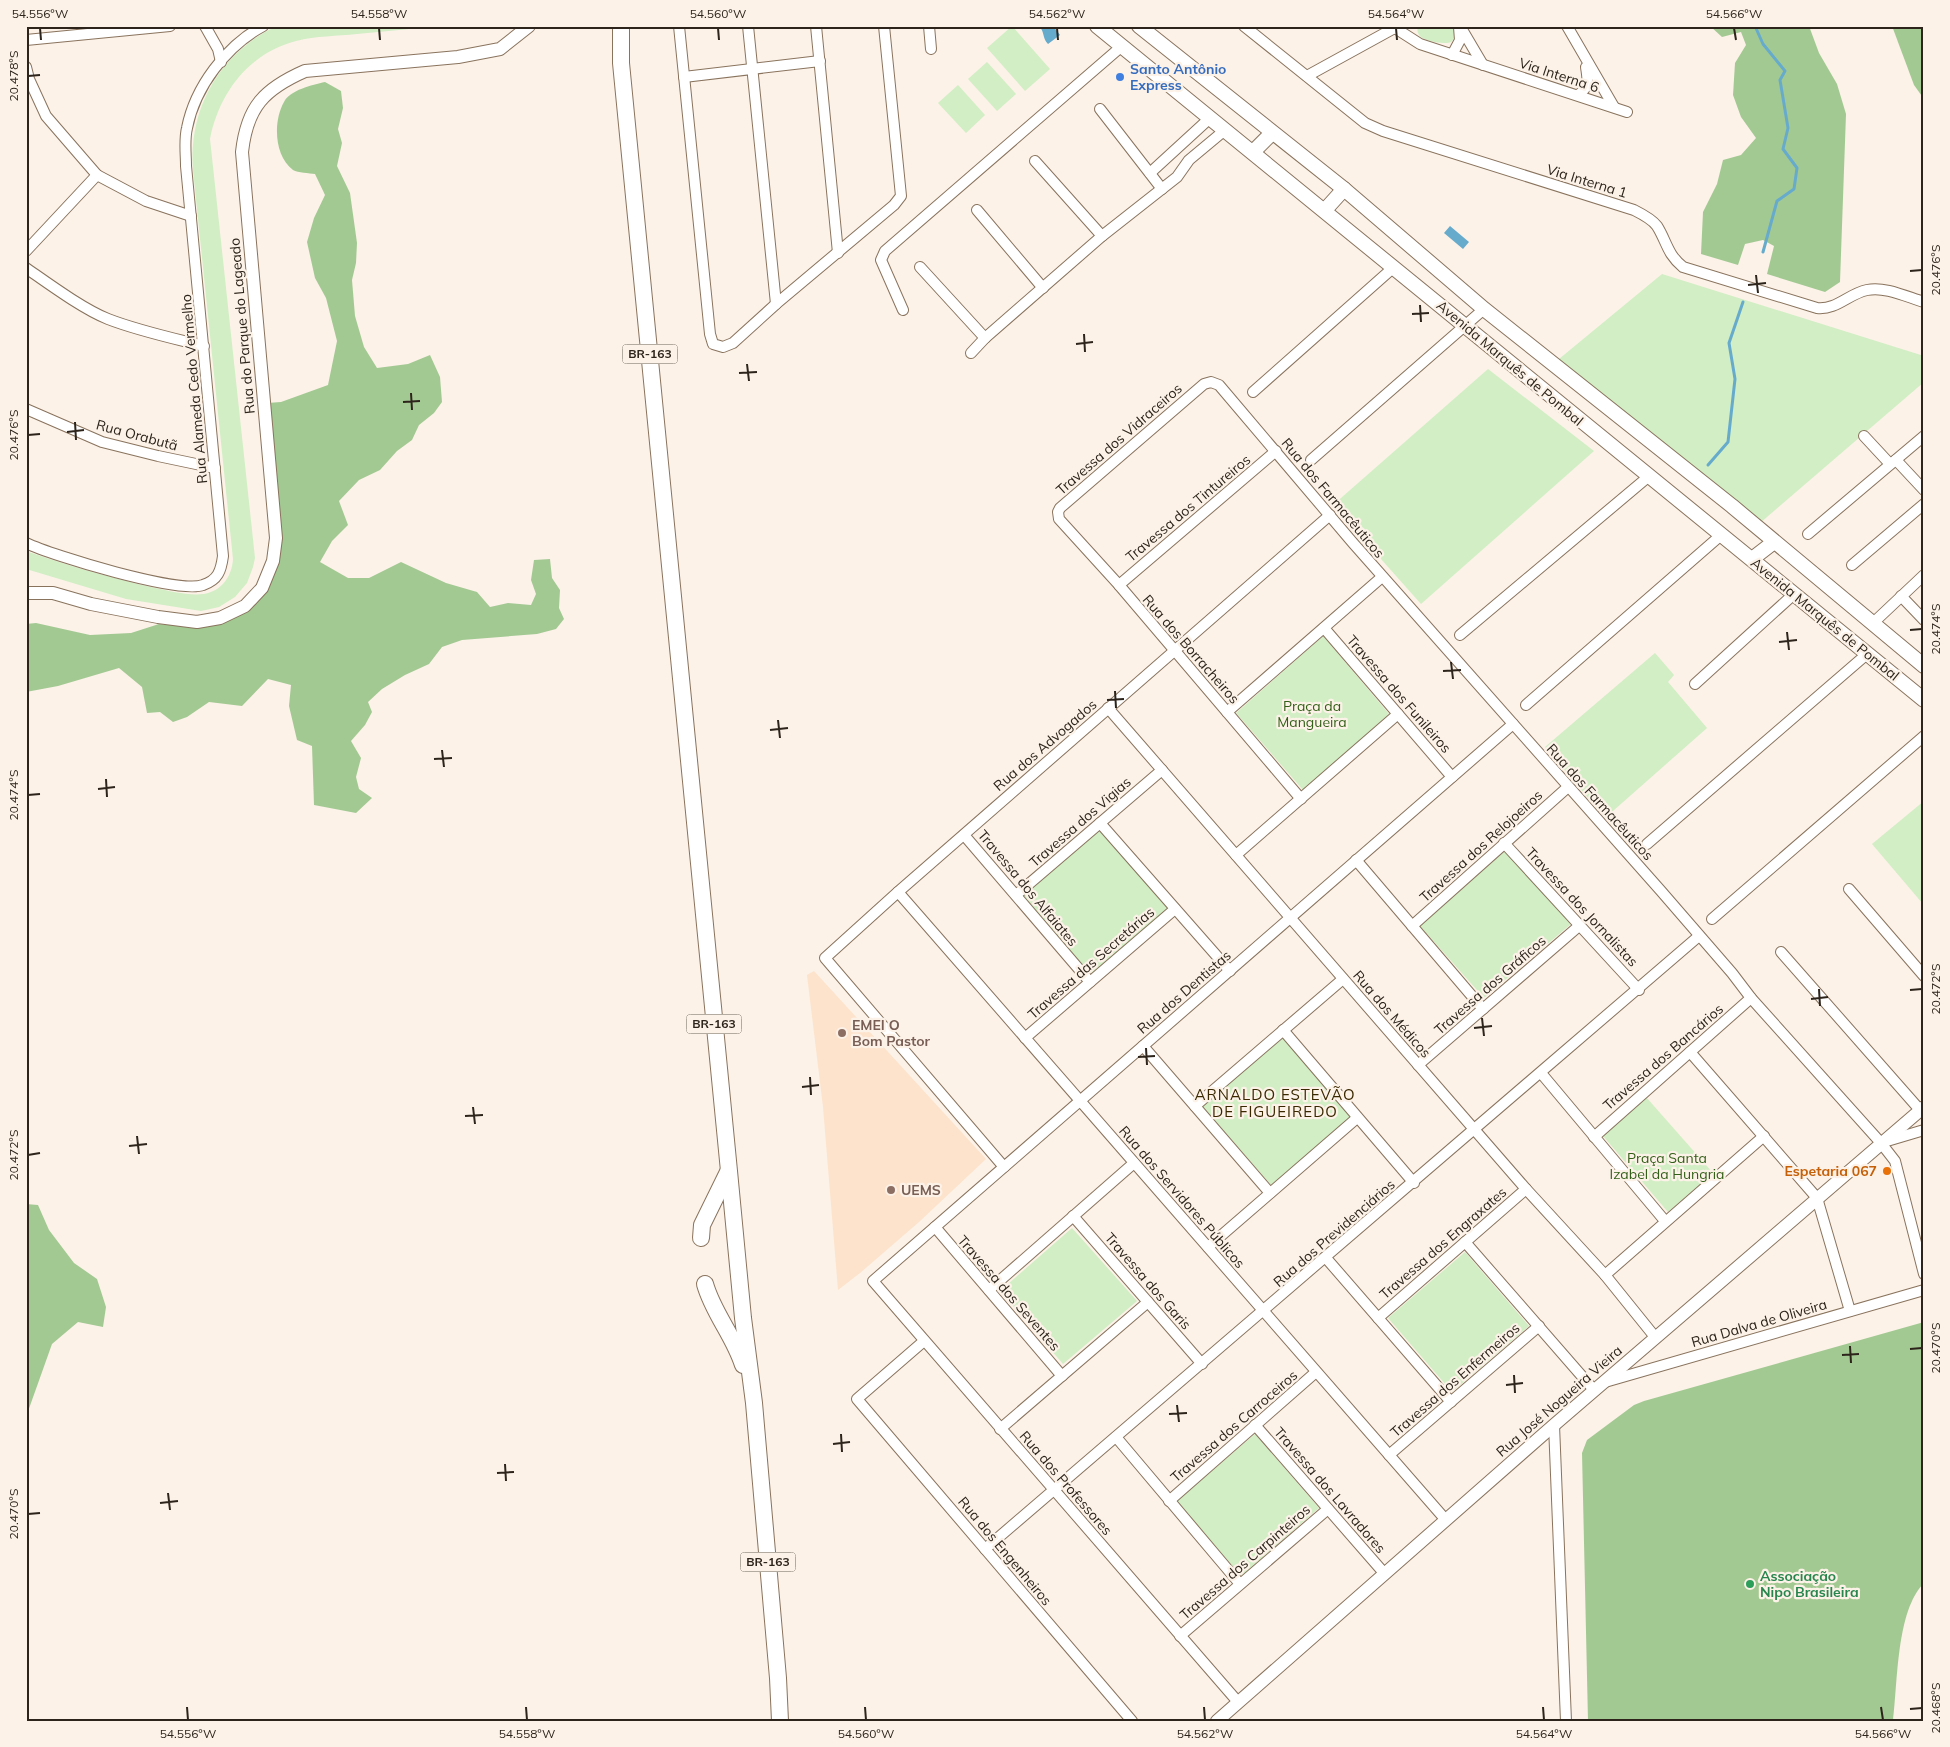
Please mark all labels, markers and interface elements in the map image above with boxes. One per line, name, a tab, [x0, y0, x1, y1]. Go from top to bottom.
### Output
text: 54.556°W	[12, 6, 68, 21]
text: 54.558°W	[351, 6, 407, 21]
text: 54.560°W	[690, 6, 746, 21]
text: 54.562°W	[1029, 6, 1085, 21]
text: 54.564°W	[1368, 6, 1424, 21]
text: 54.566°W	[1706, 6, 1762, 21]
text: 20.478°S	[6, 51, 21, 101]
street label: Via Interna 6	[1517, 54, 1601, 96]
place label: Santo Antônio Express	[1130, 60, 1226, 94]
marker: Santo Antônio Express	[1114, 71, 1126, 83]
street label: Via Interna 1	[1545, 160, 1629, 202]
street label: Rua do Parque do Lageado	[225, 237, 259, 415]
text: 20.476°S	[1928, 245, 1943, 295]
street label: Rua Alameda Cedo Vermelho	[177, 294, 211, 484]
street label: Avenida Marquês de Pombal	[1433, 296, 1587, 430]
road number: BR-163	[622, 344, 678, 364]
street label: Travessa dos Vidraceiros	[1052, 379, 1186, 499]
text: 20.476°S	[6, 410, 21, 460]
street label: Rua Orabutã	[94, 415, 180, 455]
street label: Rua dos Farmacêuticos	[1278, 434, 1388, 562]
street label: Travessa dos Tintureiros	[1122, 450, 1254, 565]
street label: Avenida Marquês de Pombal	[1747, 554, 1903, 684]
street label: Rua dos Borracheiros	[1139, 591, 1243, 707]
text: 20.474°S	[1928, 604, 1943, 654]
street label: Travessa dos Funileiros	[1343, 631, 1455, 757]
street label: Rua dos Advogados	[990, 695, 1100, 795]
park label: Praça da Mangueira	[1277, 697, 1347, 731]
street label: Rua dos Farmacêuticos	[1543, 740, 1657, 864]
text: 20.474°S	[6, 770, 21, 820]
street label: Travessa dos Vigias	[1025, 773, 1135, 871]
street label: Travessa dos Relojoeiros	[1416, 786, 1546, 906]
street label: Travessa dos Alfaiates	[974, 826, 1082, 950]
street label: Travessa dos Jornalistas	[1522, 844, 1642, 970]
street label: Travessa das Secretárias	[1024, 903, 1158, 1023]
street label: Travessa dos Gráficos	[1430, 932, 1550, 1038]
street label: Rua dos Dentistas	[1133, 946, 1235, 1038]
text: 20.472°S	[1928, 964, 1943, 1014]
street label: Rua dos Médicos	[1349, 967, 1435, 1061]
street label: Travessa dos Bancários	[1599, 1000, 1727, 1114]
road number: BR-163	[686, 1014, 742, 1034]
place label: EMEI O Bom Pastor	[852, 1016, 931, 1050]
marker: EMEI O Bom Pastor	[836, 1027, 848, 1039]
district label: ARNALDO ESTEVÃO DE FIGUEIREDO	[1194, 1085, 1356, 1121]
street label: Rua dos Servidores Públicos	[1115, 1122, 1249, 1272]
text: 20.472°S	[6, 1130, 21, 1180]
park label: Praça Santa Izabel da Hungria	[1610, 1149, 1724, 1183]
place label: Espetaria 067	[1785, 1162, 1877, 1180]
marker: Espetaria 067	[1881, 1165, 1893, 1177]
street label: Rua dos Previdenciários	[1269, 1175, 1399, 1291]
place label: UEMS	[901, 1181, 941, 1199]
street label: Travessa dos Engraxates	[1376, 1183, 1510, 1303]
marker: UEMS	[885, 1184, 897, 1196]
street label: Travessa dos Garis	[1101, 1229, 1195, 1333]
street label: Travessa dos Seventes	[954, 1231, 1064, 1355]
street label: Rua Dalva de Oliveira	[1689, 1295, 1829, 1351]
street label: Travessa dos Enfermeiros	[1387, 1319, 1523, 1441]
text: 20.470°S	[1928, 1323, 1943, 1373]
street label: Rua José Nogueira Vieira	[1492, 1341, 1626, 1461]
street label: Travessa dos Carroceiros	[1167, 1366, 1301, 1486]
street label: Travessa dos Lavradores	[1270, 1423, 1390, 1557]
street label: Rua dos Professores	[1016, 1427, 1116, 1539]
text: 20.470°S	[6, 1489, 21, 1539]
street label: Rua dos Engenheiros	[954, 1493, 1056, 1609]
street label: Travessa dos Carpinteiros	[1176, 1500, 1314, 1624]
road number: BR-163	[740, 1552, 796, 1571]
place label: Associação Nipo Brasileira	[1760, 1567, 1859, 1601]
marker: Associação Nipo Brasileira	[1744, 1578, 1756, 1590]
text: 20.468°S	[1928, 1683, 1943, 1733]
text: 54.556°W	[160, 1726, 216, 1741]
text: 54.558°W	[499, 1726, 555, 1741]
text: 54.560°W	[838, 1726, 894, 1741]
text: 54.562°W	[1177, 1726, 1233, 1741]
text: 54.564°W	[1516, 1726, 1572, 1741]
text: 54.566°W	[1855, 1726, 1911, 1741]

